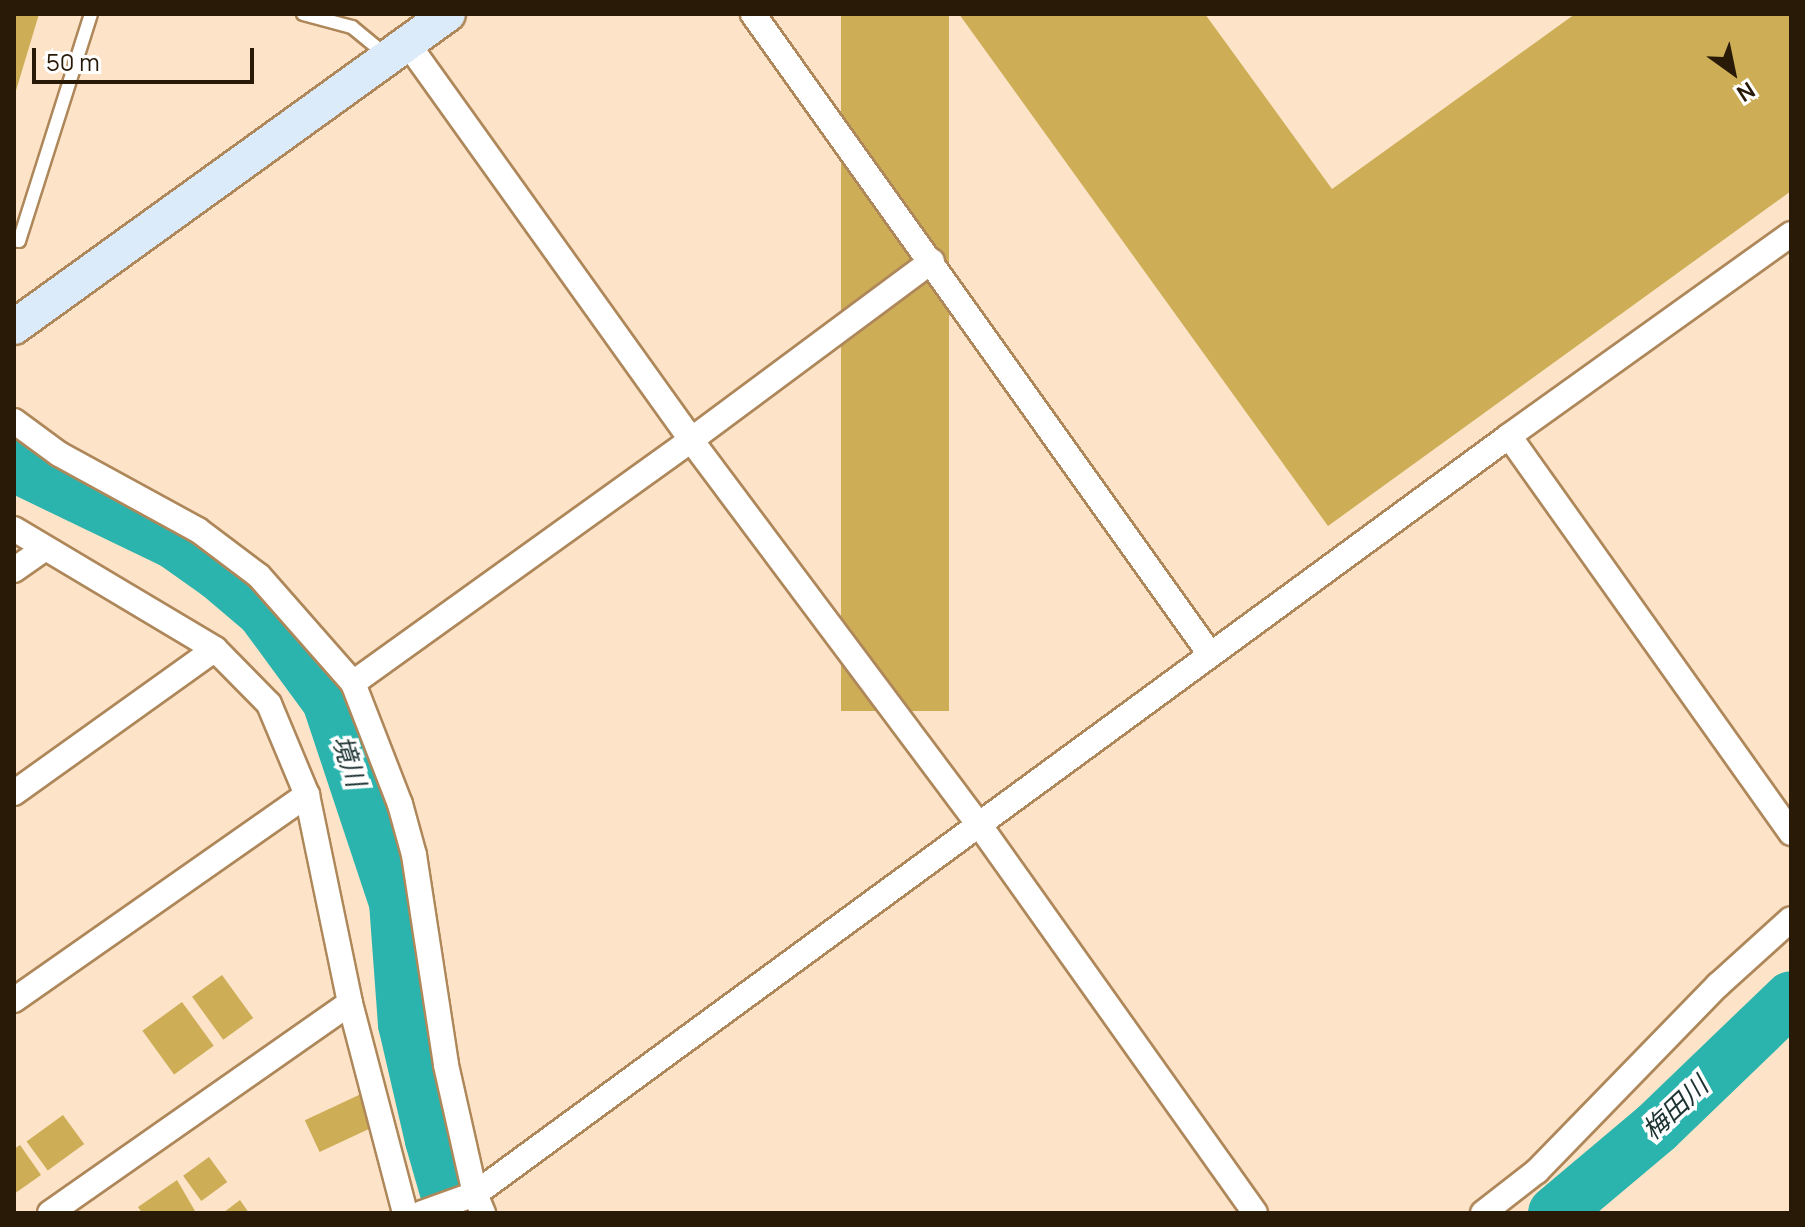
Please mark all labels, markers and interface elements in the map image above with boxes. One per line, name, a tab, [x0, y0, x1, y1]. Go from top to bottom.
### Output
scale bar	[36, 32, 258, 82]
north arrow	[1693, 32, 1773, 112]
text: 50 m	[46, 45, 100, 78]
text: N	[1731, 75, 1761, 109]
water label: 境川	[326, 731, 372, 791]
water label: 梅田川	[1636, 1070, 1714, 1146]

